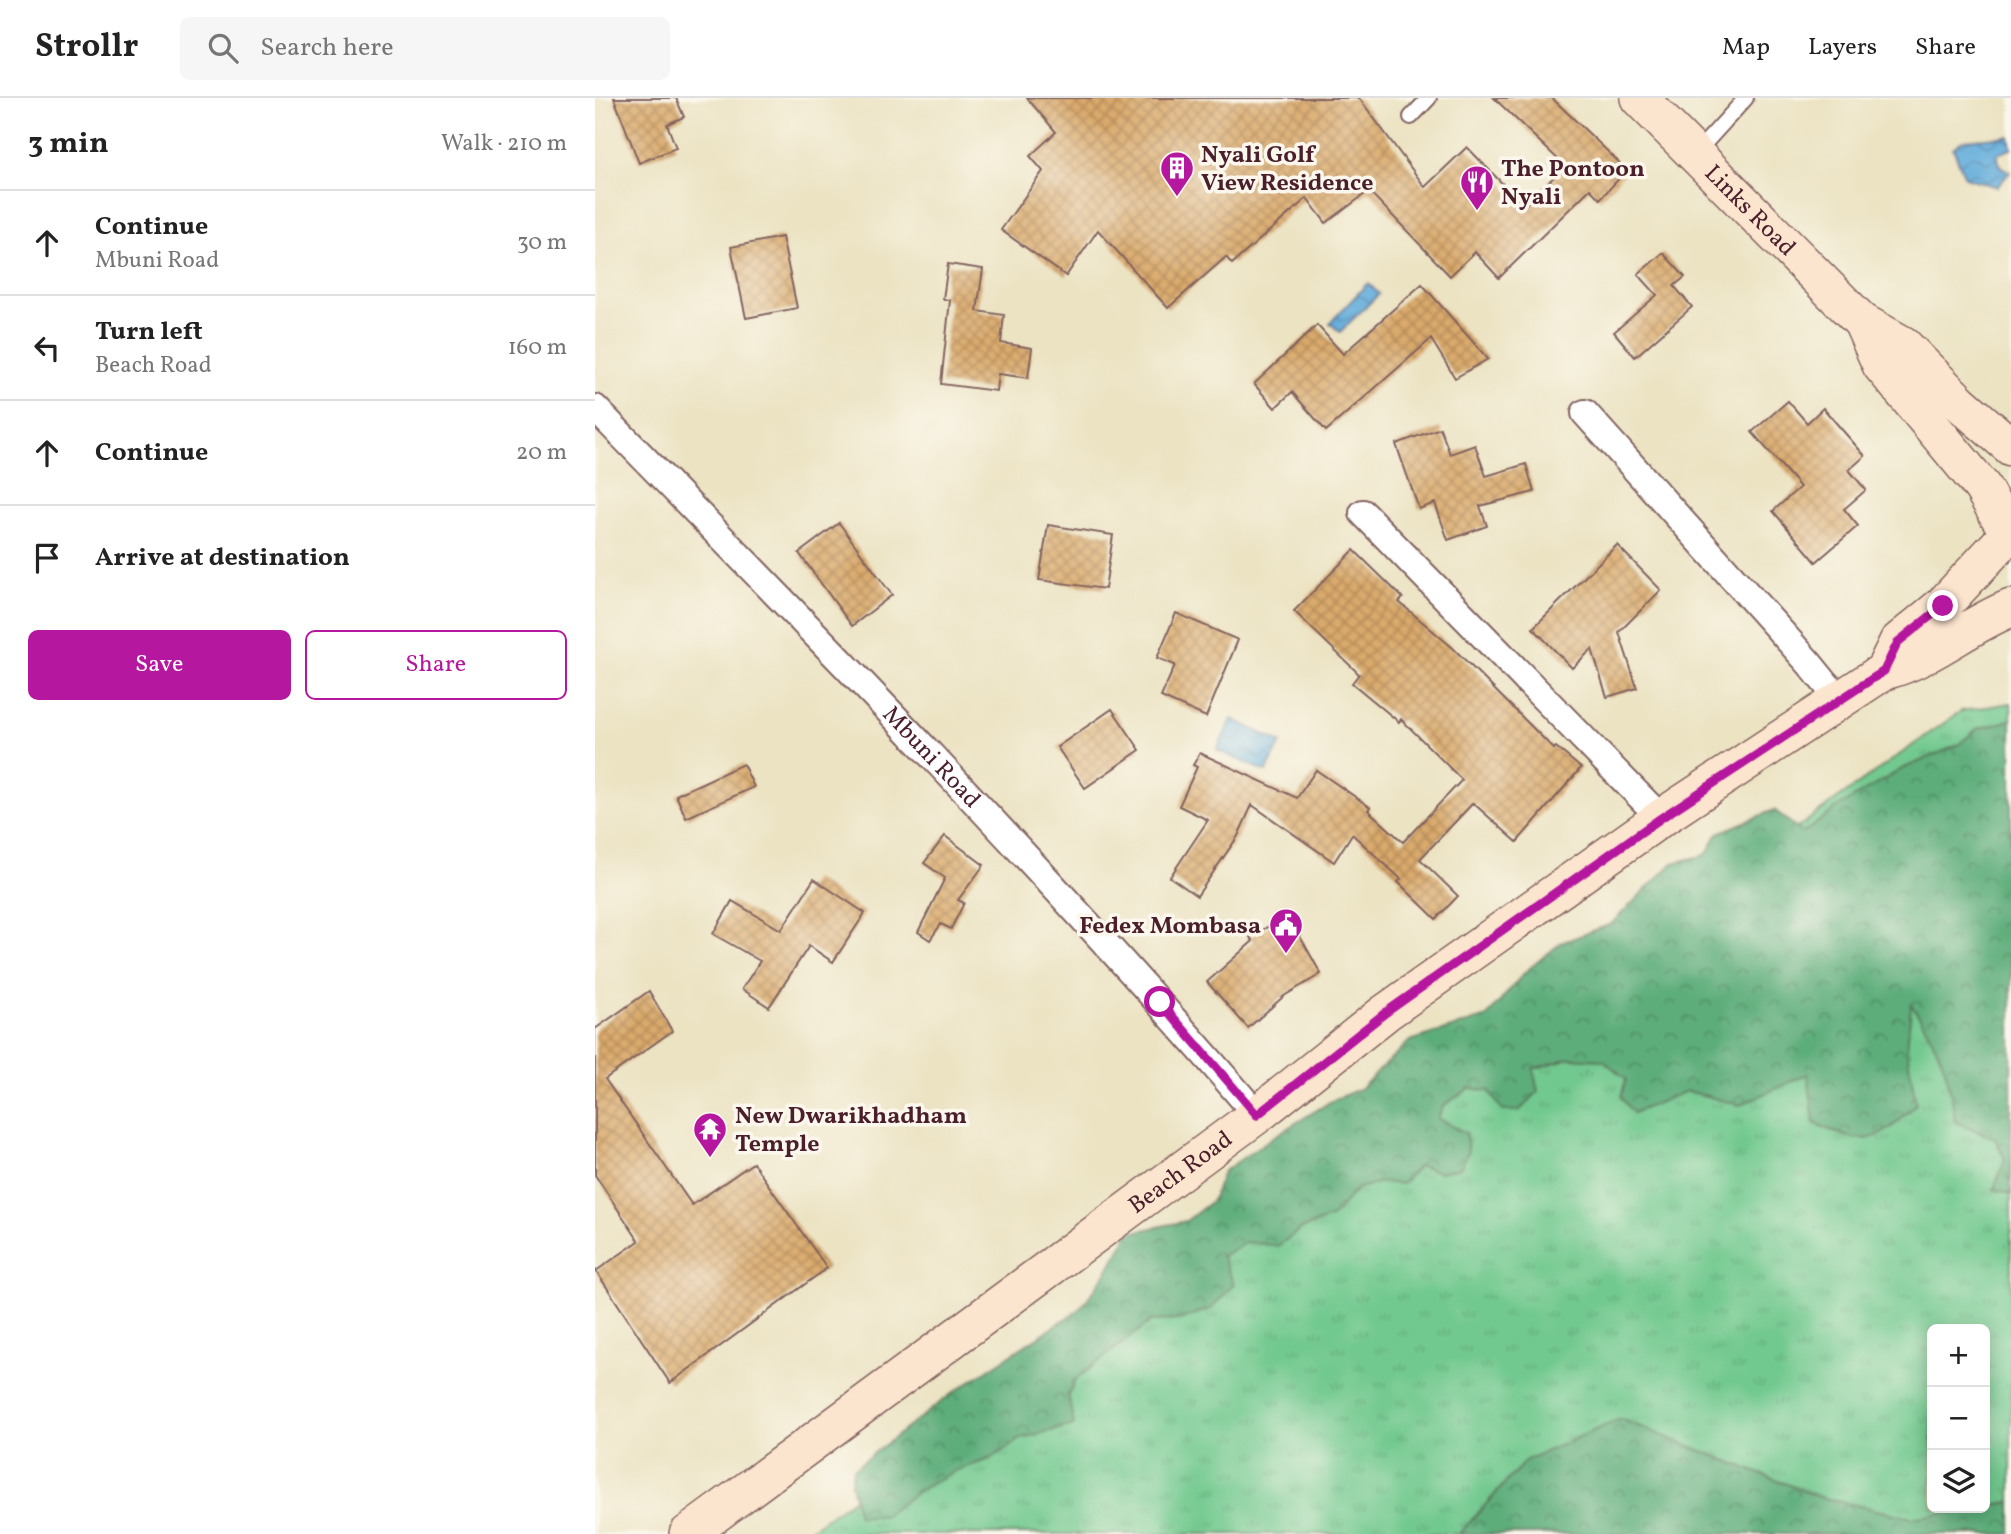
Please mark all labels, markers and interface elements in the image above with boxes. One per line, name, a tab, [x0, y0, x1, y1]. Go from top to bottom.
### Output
search box	[180, 17, 670, 80]
text: Strollr	[35, 25, 138, 71]
icon: search	[204, 29, 242, 67]
text: Search here	[260, 30, 394, 66]
text: Map	[1722, 31, 1770, 65]
text: Layers	[1808, 31, 1877, 65]
text: Share	[1915, 31, 1976, 65]
text: 3 min	[28, 123, 109, 165]
text: Walk · 210 m	[441, 128, 567, 160]
place label: Nyali Golf View Residence	[1201, 139, 1373, 201]
building icon: Nyali Golf View Residence	[1158, 149, 1196, 198]
place label: The Pontoon Nyali	[1501, 153, 1645, 215]
street label: Links Road	[1696, 158, 1803, 265]
restaurant icon: The Pontoon Nyali	[1458, 163, 1496, 212]
text: Continue	[95, 209, 208, 245]
icon: ahead	[28, 224, 66, 262]
text: 30 m	[517, 227, 567, 259]
text: Mbuni Road	[95, 245, 219, 277]
text: Turn left	[95, 314, 203, 350]
icon: left	[28, 329, 66, 367]
text: 160 m	[508, 332, 567, 364]
text: Beach Road	[95, 350, 212, 382]
icon: ahead	[28, 434, 66, 472]
text: Continue	[95, 435, 208, 471]
text: 20 m	[516, 437, 567, 469]
icon: arrive	[28, 539, 66, 577]
text: Arrive at destination	[95, 540, 350, 576]
route end	[1927, 590, 1958, 621]
button: Save	[28, 630, 291, 700]
button: Share	[305, 630, 567, 700]
street label: Mbuni Road	[874, 699, 988, 817]
public building icon: Fedex Mombasa	[1267, 906, 1305, 955]
place label: Fedex Mombasa	[1079, 910, 1261, 944]
route start	[1144, 986, 1175, 1017]
place label: New Dwarikhadham Temple	[735, 1100, 967, 1162]
temple icon: New Dwarikhadham Temple	[691, 1110, 729, 1159]
street label: Beach Road	[1122, 1124, 1240, 1223]
map controls	[1927, 1324, 1990, 1513]
button: +	[1927, 1324, 1990, 1387]
button: −	[1927, 1387, 1990, 1450]
button: layers	[1927, 1450, 1990, 1513]

